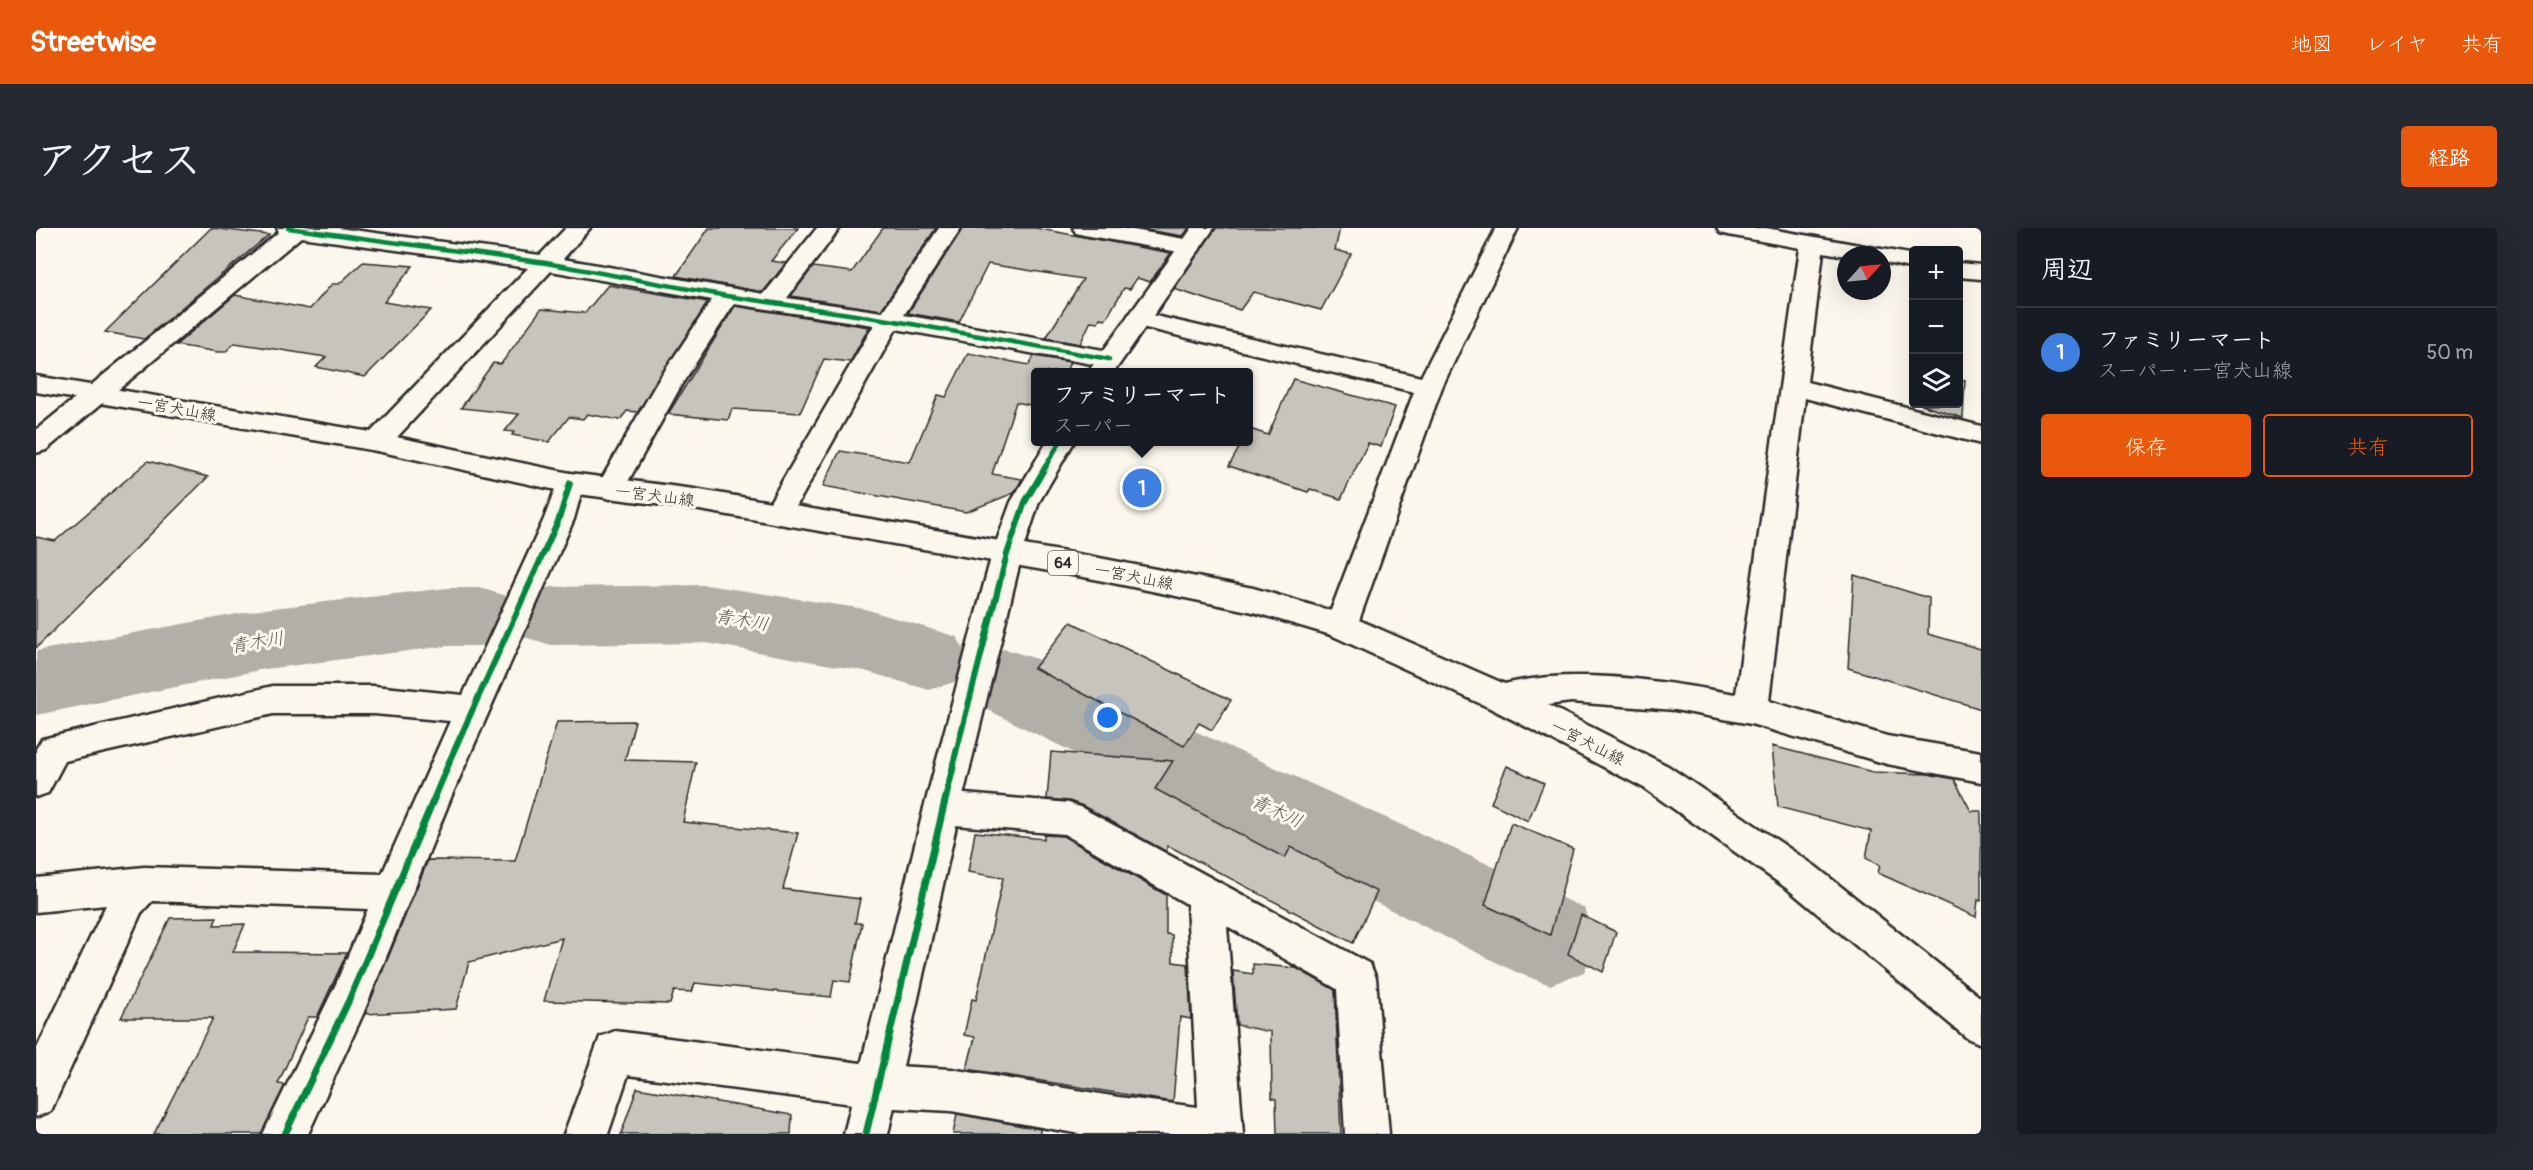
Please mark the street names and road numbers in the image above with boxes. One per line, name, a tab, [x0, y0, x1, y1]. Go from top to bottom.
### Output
street label: 一宮犬山線	[136, 392, 218, 426]
street label: 一宮犬山線	[614, 481, 696, 511]
road number: 64	[1048, 551, 1078, 575]
street label: 一宮犬山線	[1093, 560, 1175, 594]
street label: 一宮犬山線	[1547, 716, 1628, 770]

